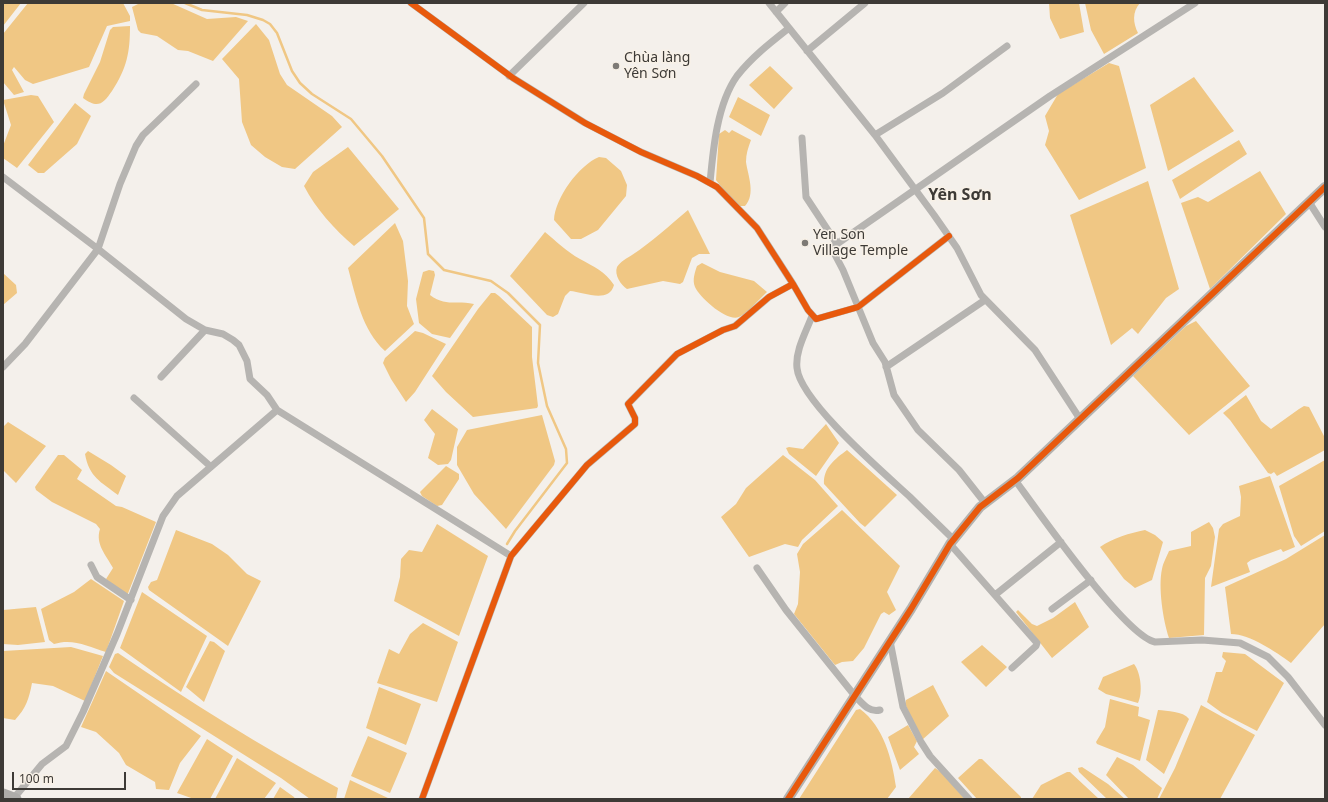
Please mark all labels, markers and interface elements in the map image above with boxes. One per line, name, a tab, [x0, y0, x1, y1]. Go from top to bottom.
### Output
place label: Chùa làng Yên Sơn	[624, 50, 690, 82]
marker: Chùa làng Yên Sơn	[611, 61, 621, 71]
district label: Yên Sơn	[928, 185, 992, 205]
place label: Yen Son Village Temple	[813, 227, 908, 260]
marker: Yen Son Village Temple	[800, 238, 810, 248]
scale bar	[14, 764, 128, 790]
text: 100 m	[19, 770, 54, 787]

